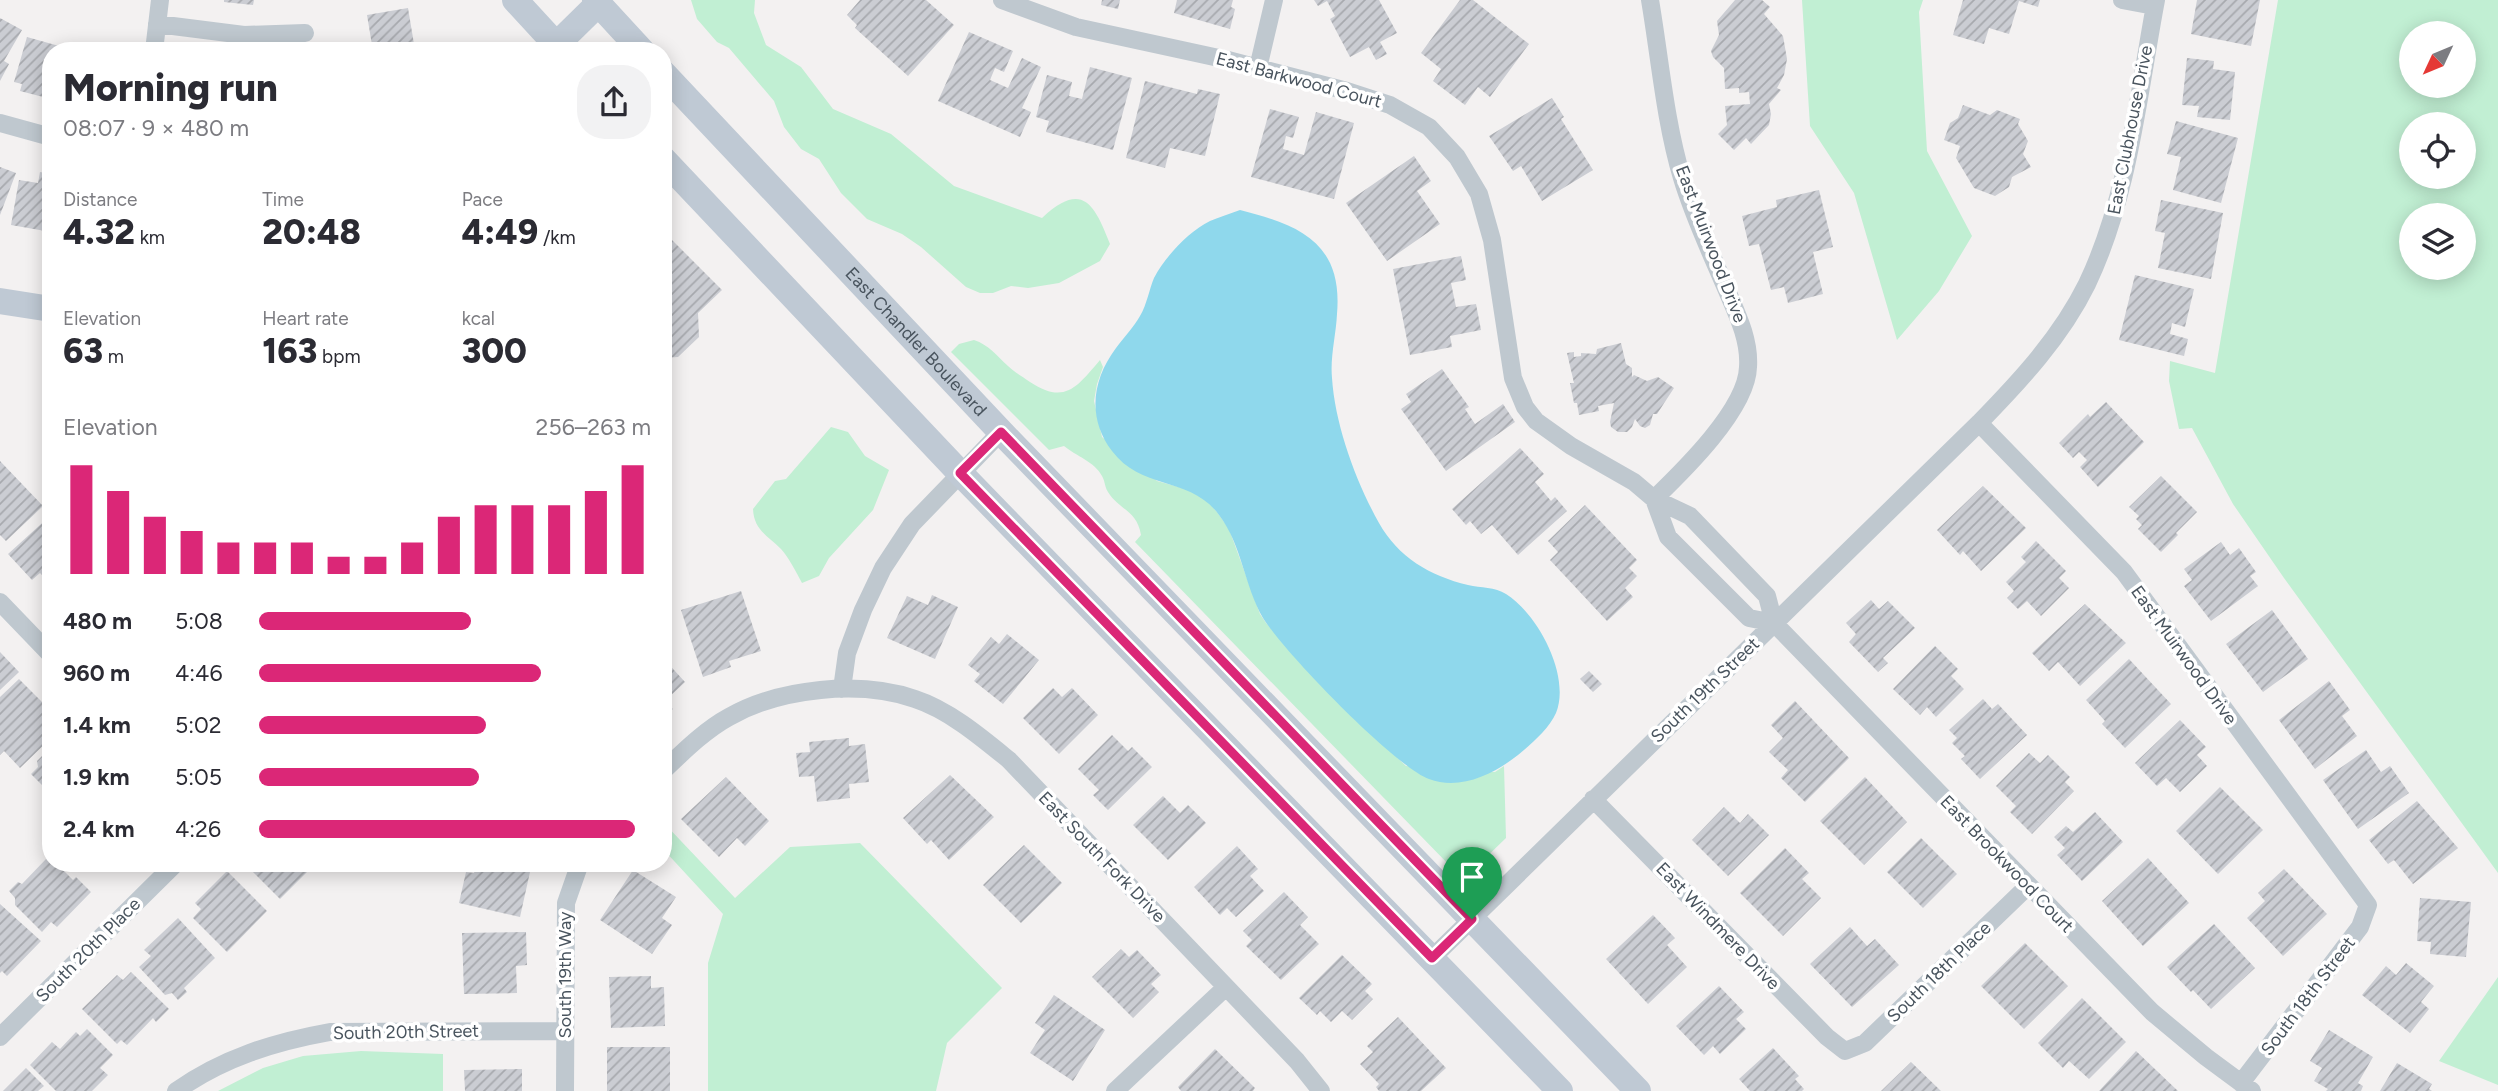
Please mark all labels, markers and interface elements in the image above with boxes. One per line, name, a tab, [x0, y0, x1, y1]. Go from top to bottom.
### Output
north arrow	[2399, 21, 2476, 98]
map controls	[2399, 21, 2476, 280]
street label: East Clubhouse Drive	[2103, 43, 2157, 216]
street label: East Barkwood Court	[1214, 47, 1384, 113]
text: Morning run	[63, 65, 278, 111]
button: share	[577, 65, 651, 139]
button: locate	[2399, 112, 2476, 189]
text: 08:07 · 9 × 480 m	[63, 114, 249, 142]
street label: East Muirwood Drive	[1671, 162, 1751, 326]
text: Distance	[63, 188, 137, 211]
text: Time	[262, 188, 304, 211]
text: Pace	[462, 188, 503, 211]
button: layers	[2399, 203, 2476, 280]
text: 4.32	[63, 211, 135, 253]
text: 20:48	[262, 211, 361, 253]
text: 4:49	[462, 211, 538, 253]
text: km	[135, 226, 165, 249]
text: /km	[538, 226, 576, 249]
street label: East Chandler Boulevard	[841, 263, 991, 421]
text: Elevation	[63, 307, 141, 330]
text: Heart rate	[262, 307, 349, 330]
text: kcal	[462, 307, 495, 330]
text: 63	[63, 330, 103, 372]
text: 163	[262, 330, 317, 372]
text: 300	[462, 330, 527, 372]
text: m	[103, 345, 124, 368]
text: bpm	[317, 345, 361, 368]
text: Elevation	[63, 413, 158, 441]
text: 256–263 m	[536, 413, 651, 441]
street label: East Muirwood Drive	[2126, 581, 2242, 729]
text: 480 m	[63, 607, 132, 635]
text: 5:08	[175, 607, 223, 635]
street label: South 19th Street	[1646, 633, 1764, 747]
text: 960 m	[63, 659, 130, 687]
text: 4:46	[175, 659, 222, 687]
text: 1.4 km	[63, 711, 131, 739]
text: 5:02	[175, 711, 222, 739]
text: 1.9 km	[63, 763, 130, 791]
text: 5:05	[175, 763, 222, 791]
street label: East South Fork Drive	[1034, 787, 1170, 927]
street label: East Brookwood Court	[1936, 791, 2078, 937]
text: 2.4 km	[63, 815, 134, 843]
text: 4:26	[175, 815, 221, 843]
pin	[1442, 847, 1502, 919]
icon: arrive	[1453, 858, 1491, 896]
street label: East Windmere Drive	[1652, 858, 1785, 994]
street label: South 20th Place	[31, 893, 145, 1007]
street label: South 19th Way	[554, 911, 576, 1038]
street label: South 18th Place	[1883, 917, 1996, 1027]
street label: South 18th Street	[2256, 932, 2360, 1060]
street label: South 20th Street	[333, 1020, 479, 1044]

